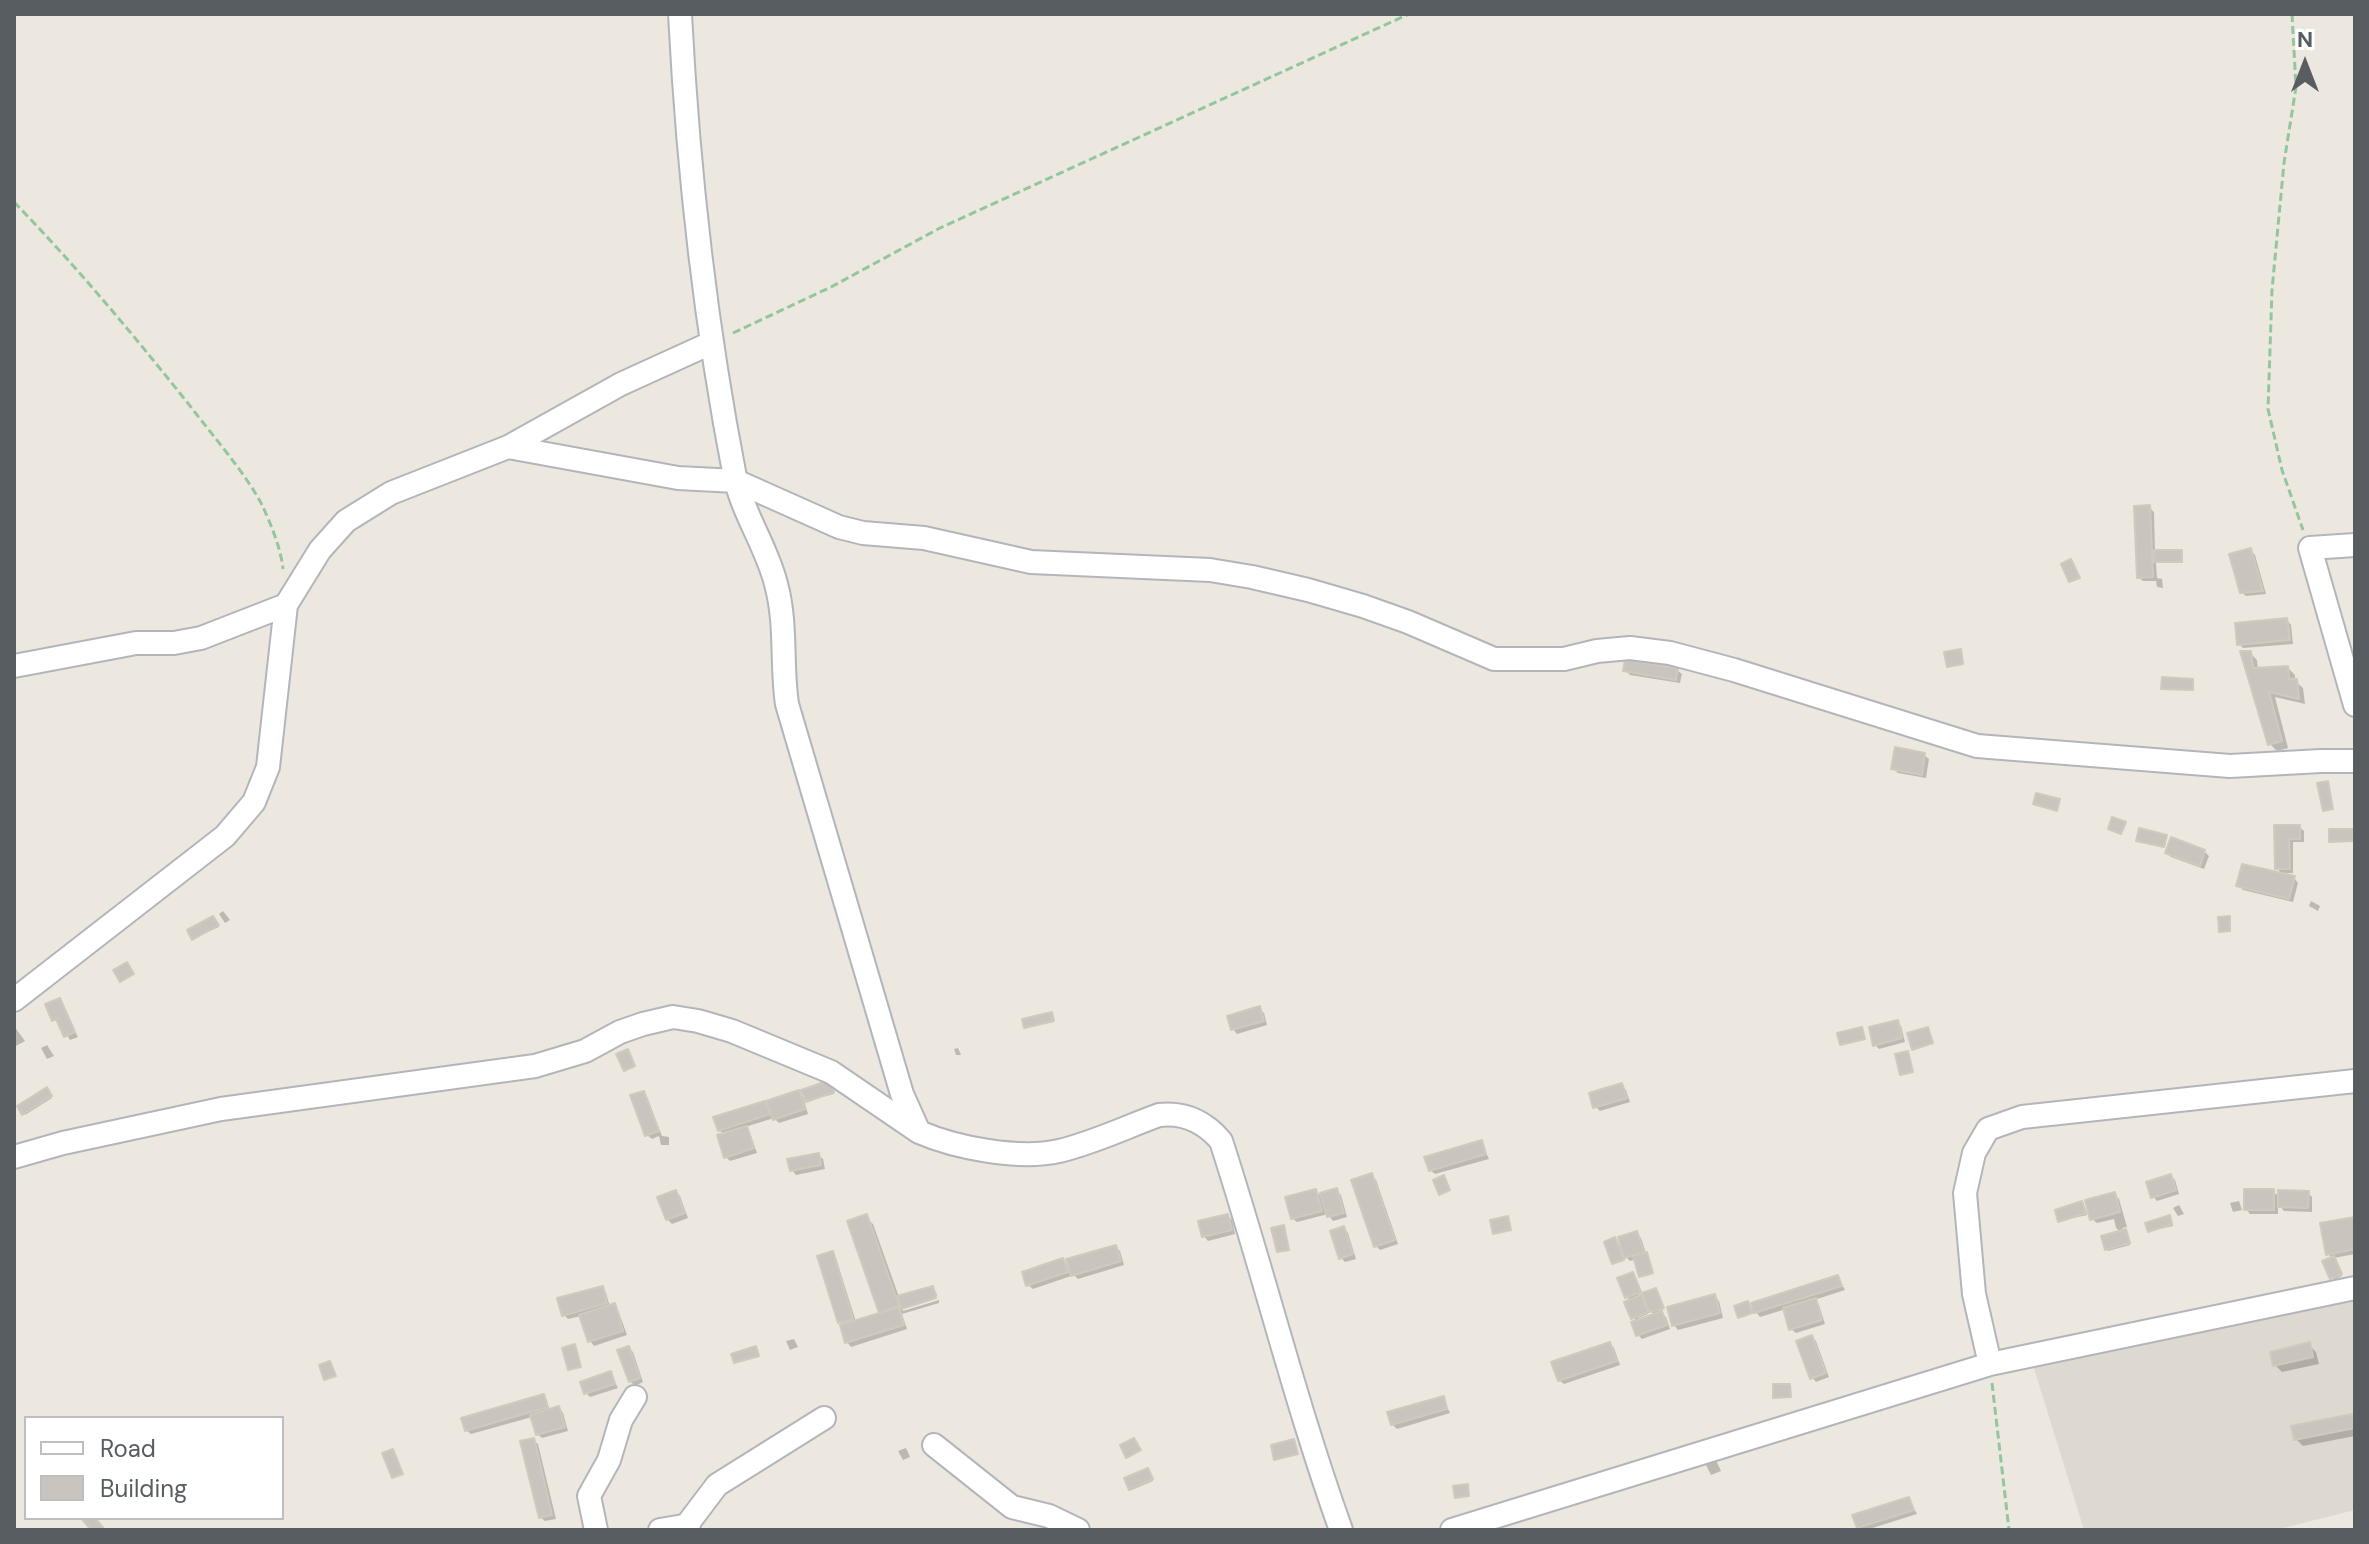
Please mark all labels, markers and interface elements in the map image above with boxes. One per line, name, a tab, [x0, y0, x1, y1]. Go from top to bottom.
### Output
north arrow	[2265, 24, 2345, 104]
text: N	[2297, 25, 2313, 54]
legend	[24, 1416, 284, 1520]
text: Road	[100, 1433, 156, 1464]
text: Building	[100, 1473, 187, 1504]

